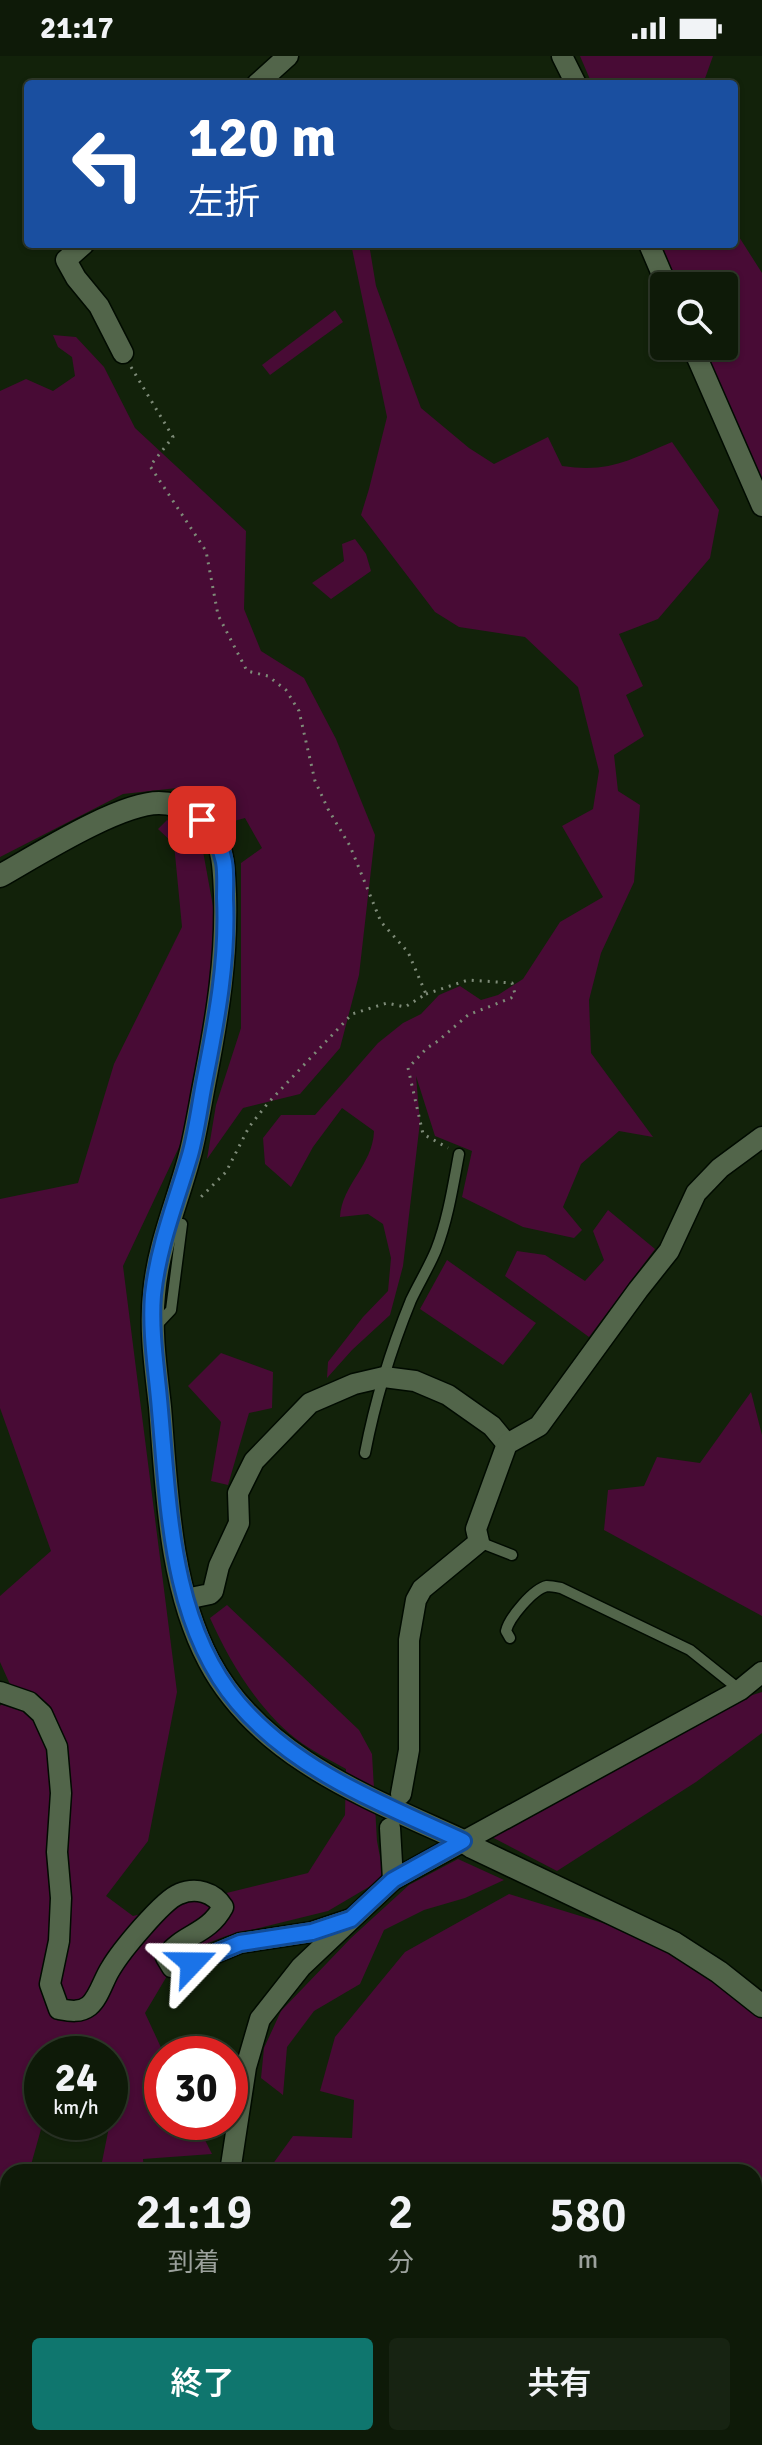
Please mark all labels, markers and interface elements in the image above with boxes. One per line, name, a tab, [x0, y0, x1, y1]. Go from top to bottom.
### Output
text: 21:17	[40, 10, 114, 47]
text: 120 m	[188, 103, 336, 172]
icon: left	[56, 112, 160, 216]
text: 左折	[188, 180, 260, 225]
map controls	[650, 272, 738, 360]
button: search	[650, 272, 738, 360]
pin	[168, 786, 236, 854]
icon: arrive	[180, 798, 224, 842]
position arrow	[150, 1921, 234, 2005]
speed limit sign: 30	[144, 2036, 248, 2140]
text: 24	[54, 2053, 98, 2103]
text: km/h	[53, 2095, 99, 2120]
text: 21:19	[135, 2183, 252, 2242]
text: 2	[388, 2183, 414, 2242]
text: 580	[549, 2186, 627, 2245]
text: m	[578, 2244, 598, 2276]
text: 到着	[168, 2247, 220, 2279]
text: 分	[388, 2247, 414, 2279]
button: 終了	[32, 2338, 373, 2430]
button: 共有	[389, 2338, 730, 2430]

